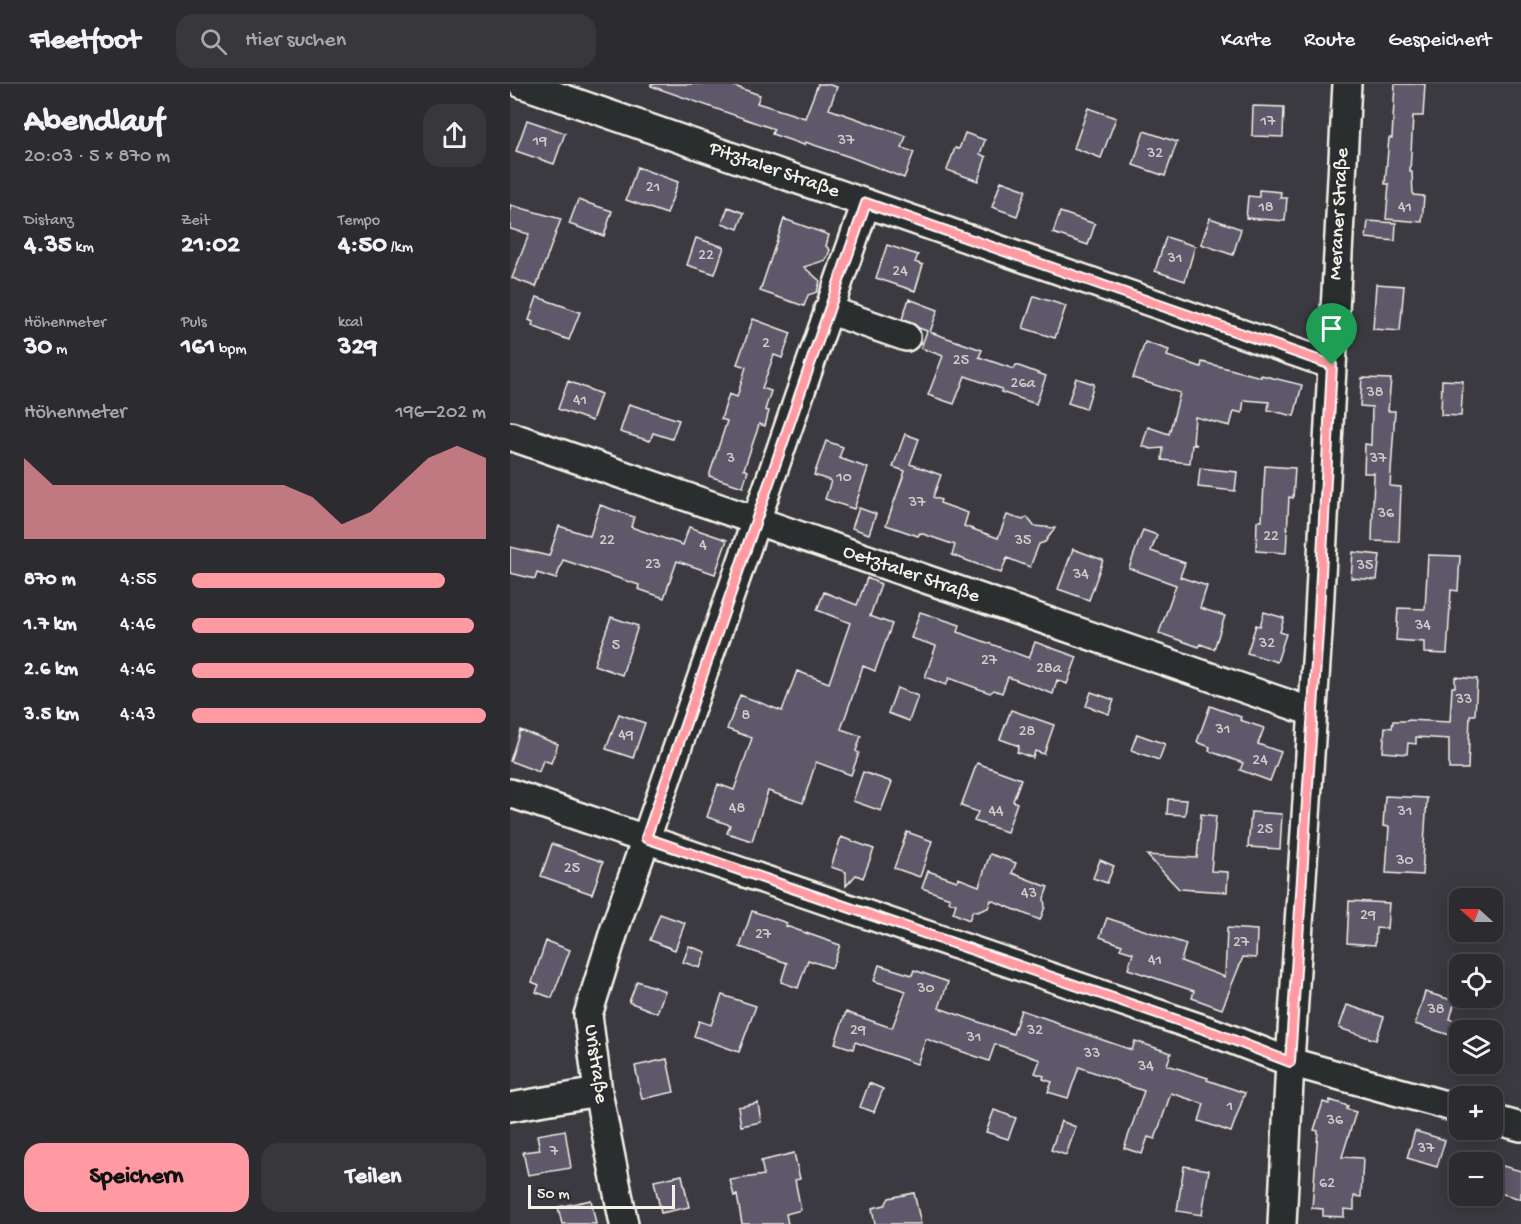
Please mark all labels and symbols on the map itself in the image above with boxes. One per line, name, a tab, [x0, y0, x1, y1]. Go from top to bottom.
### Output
house number: 17	[1260, 113, 1276, 132]
house number: 37	[837, 132, 855, 151]
house number: 19	[532, 133, 547, 152]
street label: Pitztaler Straße	[705, 138, 843, 204]
house number: 32	[1146, 145, 1163, 164]
street label: Meraner Straße	[1325, 147, 1355, 281]
house number: 21	[646, 179, 660, 198]
house number: 18	[1257, 199, 1274, 218]
house number: 41	[1398, 199, 1412, 218]
house number: 22	[698, 247, 714, 266]
house number: 31	[1167, 250, 1182, 269]
house number: 24	[892, 263, 908, 282]
pin	[1306, 303, 1357, 365]
house number: 2	[762, 335, 770, 354]
house number: 25	[953, 352, 969, 371]
house number: 26a	[1011, 375, 1037, 394]
house number: 38	[1365, 384, 1384, 403]
house number: 41	[573, 392, 587, 411]
house number: 3	[726, 450, 735, 469]
house number: 37	[1369, 450, 1387, 469]
house number: 10	[835, 469, 852, 488]
house number: 37	[908, 494, 926, 513]
house number: 36	[1377, 505, 1395, 524]
house number: 22	[1263, 528, 1279, 547]
house number: 22	[599, 532, 615, 551]
house number: 35	[1014, 532, 1031, 551]
house number: 4	[699, 537, 707, 556]
street label: Oetztaler Straße	[840, 541, 983, 609]
house number: 23	[645, 556, 661, 575]
house number: 35	[1356, 557, 1373, 576]
house number: 34	[1072, 566, 1089, 585]
house number: 34	[1414, 617, 1431, 636]
house number: 32	[1258, 635, 1275, 654]
house number: 5	[612, 637, 620, 656]
house number: 27	[981, 652, 998, 671]
house number: 28a	[1036, 660, 1063, 679]
house number: 33	[1455, 691, 1472, 710]
house number: 8	[742, 707, 751, 726]
house number: 31	[1215, 721, 1230, 740]
house number: 28	[1019, 723, 1036, 742]
house number: 49	[618, 727, 634, 746]
house number: 24	[1252, 752, 1268, 771]
house number: 48	[729, 800, 745, 819]
house number: 44	[988, 803, 1004, 822]
house number: 31	[1397, 803, 1412, 822]
house number: 25	[1257, 821, 1273, 840]
house number: 30	[1395, 852, 1414, 871]
house number: 25	[564, 860, 580, 879]
house number: 43	[1021, 885, 1037, 904]
north arrow	[1449, 888, 1503, 942]
house number: 29	[1360, 907, 1376, 926]
house number: 27	[755, 926, 772, 945]
house number: 27	[1233, 934, 1250, 953]
house number: 41	[1148, 952, 1162, 971]
house number: 30	[916, 980, 935, 999]
house number: 38	[1426, 1001, 1445, 1020]
house number: 29	[850, 1022, 866, 1041]
house number: 32	[1026, 1022, 1043, 1041]
street label: Uristraße	[578, 1023, 612, 1105]
house number: 31	[966, 1029, 981, 1048]
house number: 33	[1083, 1045, 1100, 1064]
house number: 34	[1137, 1058, 1154, 1077]
house number: 1	[1226, 1098, 1233, 1117]
house number: 36	[1326, 1112, 1344, 1131]
house number: 37	[1417, 1140, 1435, 1159]
house number: 7	[549, 1143, 559, 1162]
house number: 62	[1319, 1175, 1335, 1194]
scale bar	[528, 1182, 675, 1210]

